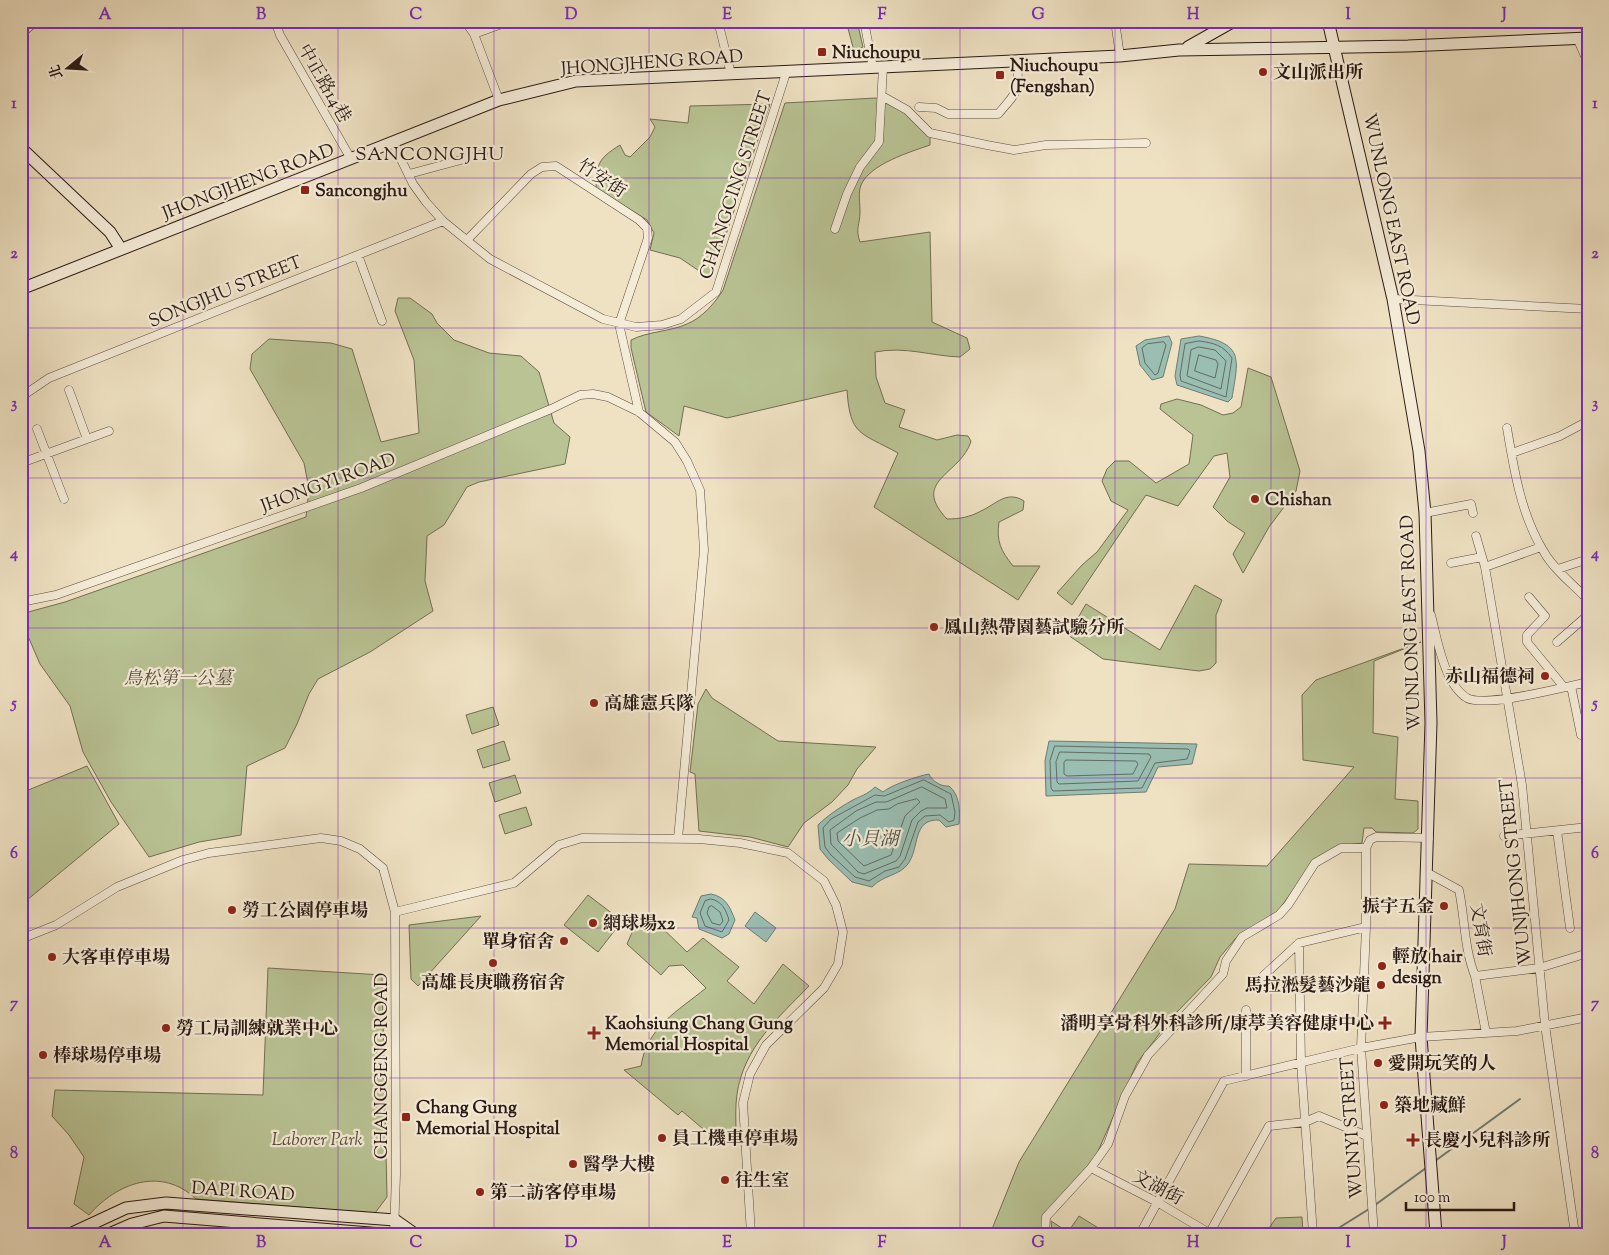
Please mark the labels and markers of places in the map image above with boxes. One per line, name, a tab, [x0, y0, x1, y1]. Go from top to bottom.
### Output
place label: Niuchoupu	[832, 41, 921, 67]
marker: Niuchoupu	[816, 46, 828, 58]
place label: Niuchoupu (Fengshan)	[1010, 54, 1099, 101]
place label: 文山派出所	[1273, 61, 1364, 87]
marker: 文山派出所	[1257, 66, 1269, 78]
marker: Niuchoupu (Fengshan)	[994, 69, 1006, 81]
place label: Sancongjhu	[315, 179, 408, 205]
marker: Sancongjhu	[299, 184, 311, 196]
place label: Chishan	[1265, 488, 1332, 514]
marker: Chishan	[1249, 493, 1261, 505]
place label: 鳳山熱帶園藝試驗分所	[944, 616, 1125, 642]
marker: 鳳山熱帶園藝試驗分所	[928, 621, 940, 633]
place label: 赤山福德祠	[1445, 665, 1535, 691]
marker: 赤山福德祠	[1539, 670, 1551, 682]
place label: 高雄憲兵隊	[604, 692, 694, 718]
marker: 高雄憲兵隊	[588, 697, 600, 709]
place label: 振宇五金	[1362, 895, 1434, 921]
place label: 勞工公園停車場	[242, 899, 368, 925]
marker: 振宇五金	[1438, 900, 1450, 912]
marker: 勞工公園停車場	[226, 904, 238, 916]
place label: 網球場x2	[603, 912, 676, 938]
marker: 網球場x2	[587, 917, 599, 929]
place label: 單身宿舍	[482, 930, 554, 956]
marker: 單身宿舍	[558, 935, 570, 947]
place label: 輕放 hair design	[1392, 945, 1463, 992]
place label: 大客車停車場	[62, 946, 170, 972]
marker: 大客車停車場	[46, 951, 58, 963]
marker: 高雄長庚職務宿舍	[487, 957, 499, 969]
marker: 輕放 hair design	[1376, 960, 1388, 972]
place label: 高雄長庚職務宿舍	[421, 971, 565, 997]
place label: 馬拉淞髮藝沙龍	[1245, 974, 1371, 1000]
marker: 馬拉淞髮藝沙龍	[1375, 979, 1387, 991]
place label: Kaohsiung Chang Gung Memorial Hospital	[605, 1012, 793, 1059]
place label: 潘明享骨科外科診所/康葶美容健康中心	[1061, 1012, 1374, 1038]
marker: 潘明享骨科外科診所/康葶美容健康中心	[1378, 1016, 1392, 1030]
place label: 勞工局訓練就業中心	[176, 1017, 338, 1043]
marker: 勞工局訓練就業中心	[160, 1022, 172, 1034]
marker: Kaohsiung Chang Gung Memorial Hospital	[587, 1026, 601, 1040]
place label: 棒球場停車場	[53, 1044, 161, 1070]
marker: 棒球場停車場	[37, 1049, 49, 1061]
place label: 愛開玩笑的人	[1388, 1052, 1496, 1078]
marker: 愛開玩笑的人	[1372, 1057, 1384, 1069]
place label: 築地藏鮮	[1394, 1094, 1466, 1120]
place label: Chang Gung Memorial Hospital	[416, 1096, 561, 1143]
marker: 築地藏鮮	[1378, 1099, 1390, 1111]
marker: Chang Gung Memorial Hospital	[400, 1111, 412, 1123]
place label: 員工機車停車場	[672, 1127, 798, 1153]
place label: 長慶小兒科診所	[1424, 1129, 1551, 1155]
marker: 員工機車停車場	[656, 1132, 668, 1144]
marker: 長慶小兒科診所	[1406, 1133, 1420, 1147]
place label: 醫學大樓	[583, 1153, 655, 1179]
marker: 醫學大樓	[567, 1158, 579, 1170]
place label: 往生室	[735, 1169, 789, 1195]
marker: 往生室	[719, 1174, 731, 1186]
place label: 第二訪客停車場	[490, 1181, 616, 1207]
marker: 第二訪客停車場	[474, 1186, 486, 1198]

